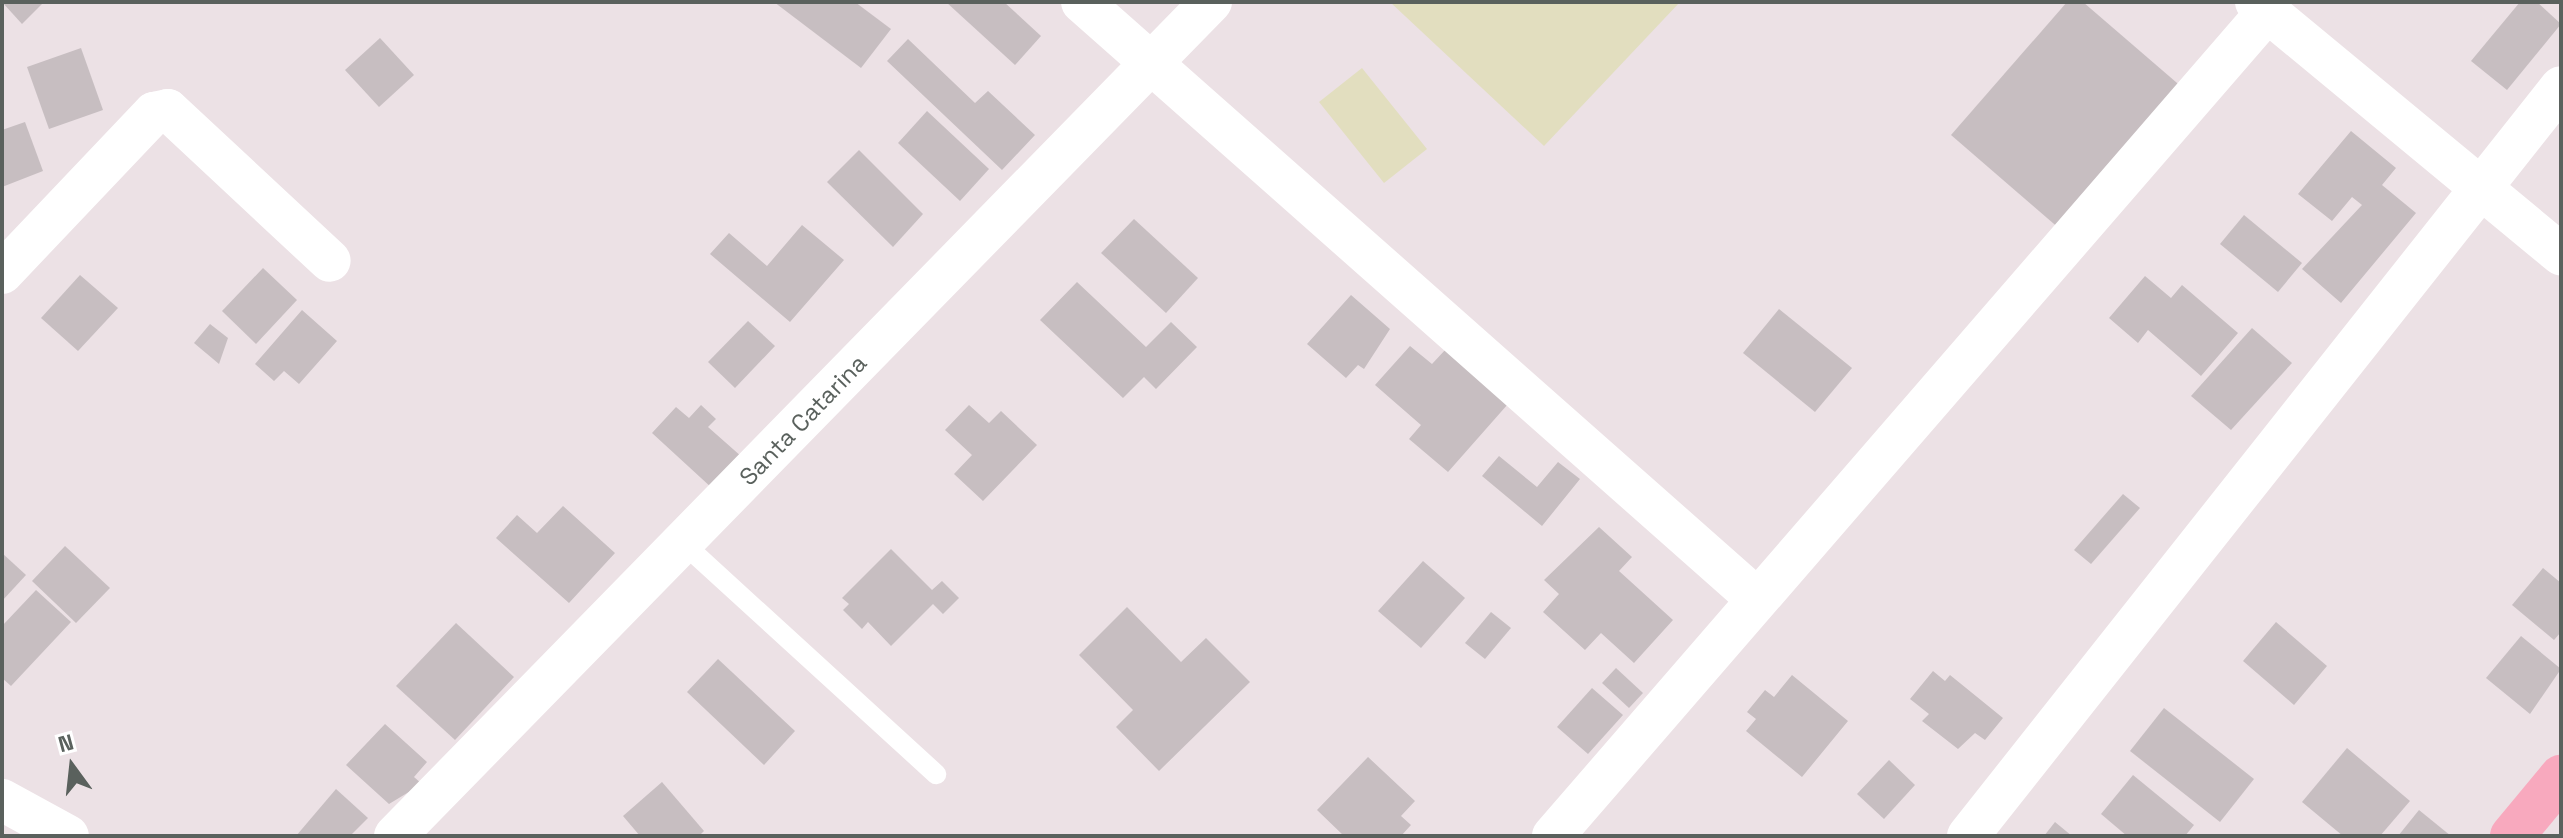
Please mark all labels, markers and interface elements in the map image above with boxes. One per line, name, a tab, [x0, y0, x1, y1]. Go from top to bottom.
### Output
street label: Santa Catarina	[733, 349, 873, 491]
north arrow	[32, 726, 112, 806]
text: N	[55, 727, 77, 758]

